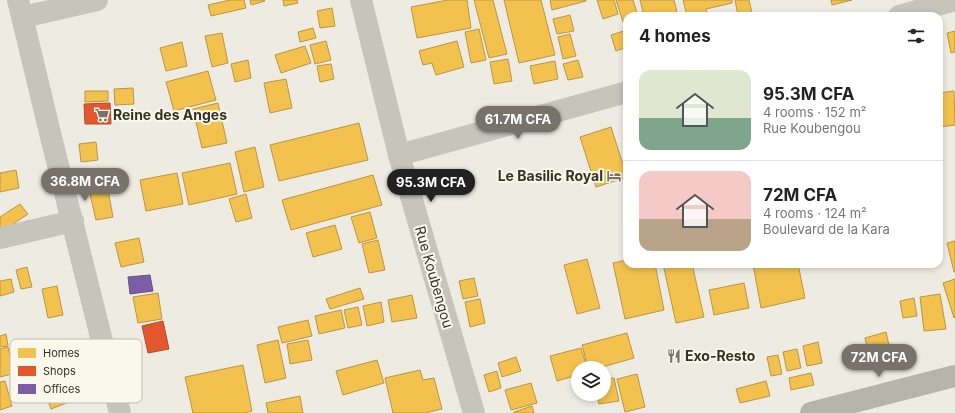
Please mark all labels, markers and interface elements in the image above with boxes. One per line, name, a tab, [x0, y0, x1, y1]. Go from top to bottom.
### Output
icon: filters	[905, 25, 927, 47]
text: 4 homes	[639, 26, 711, 46]
text: 95.3M CFA	[763, 84, 854, 104]
icon: home	[671, 86, 719, 134]
text: 4 rooms · 152 m²	[763, 104, 867, 120]
place label: Reine des Anges	[113, 106, 227, 123]
pin: 61.7M CFA	[472, 106, 564, 140]
supermarket icon: Reine des Anges	[94, 107, 110, 123]
text: 61.7M CFA	[485, 111, 551, 127]
text: Rue Koubengou	[763, 120, 861, 136]
place label: Le Basilic Royal	[498, 167, 603, 184]
pin: 36.8M CFA	[39, 168, 131, 202]
hotel icon: Le Basilic Royal	[606, 168, 622, 184]
pin: 95.3M CFA	[385, 169, 477, 203]
text: 36.8M CFA	[50, 173, 120, 189]
text: 95.3M CFA	[396, 174, 466, 190]
text: 72M CFA	[763, 185, 837, 205]
icon: home	[671, 187, 719, 235]
text: 4 rooms · 124 m²	[763, 205, 867, 221]
text: Boulevard de la Kara	[763, 221, 890, 237]
street label: Rue Koubengou	[412, 224, 457, 330]
legend	[10, 339, 142, 403]
pin: 72M CFA	[842, 344, 916, 378]
text: Homes	[43, 346, 80, 360]
place label: Exo-Resto	[685, 347, 756, 364]
restaurant icon: Exo-Resto	[666, 348, 682, 364]
text: 72M CFA	[851, 349, 907, 365]
map controls	[571, 361, 611, 401]
button: layers	[571, 361, 611, 401]
text: Shops	[43, 364, 76, 378]
text: Offices	[43, 382, 80, 396]

